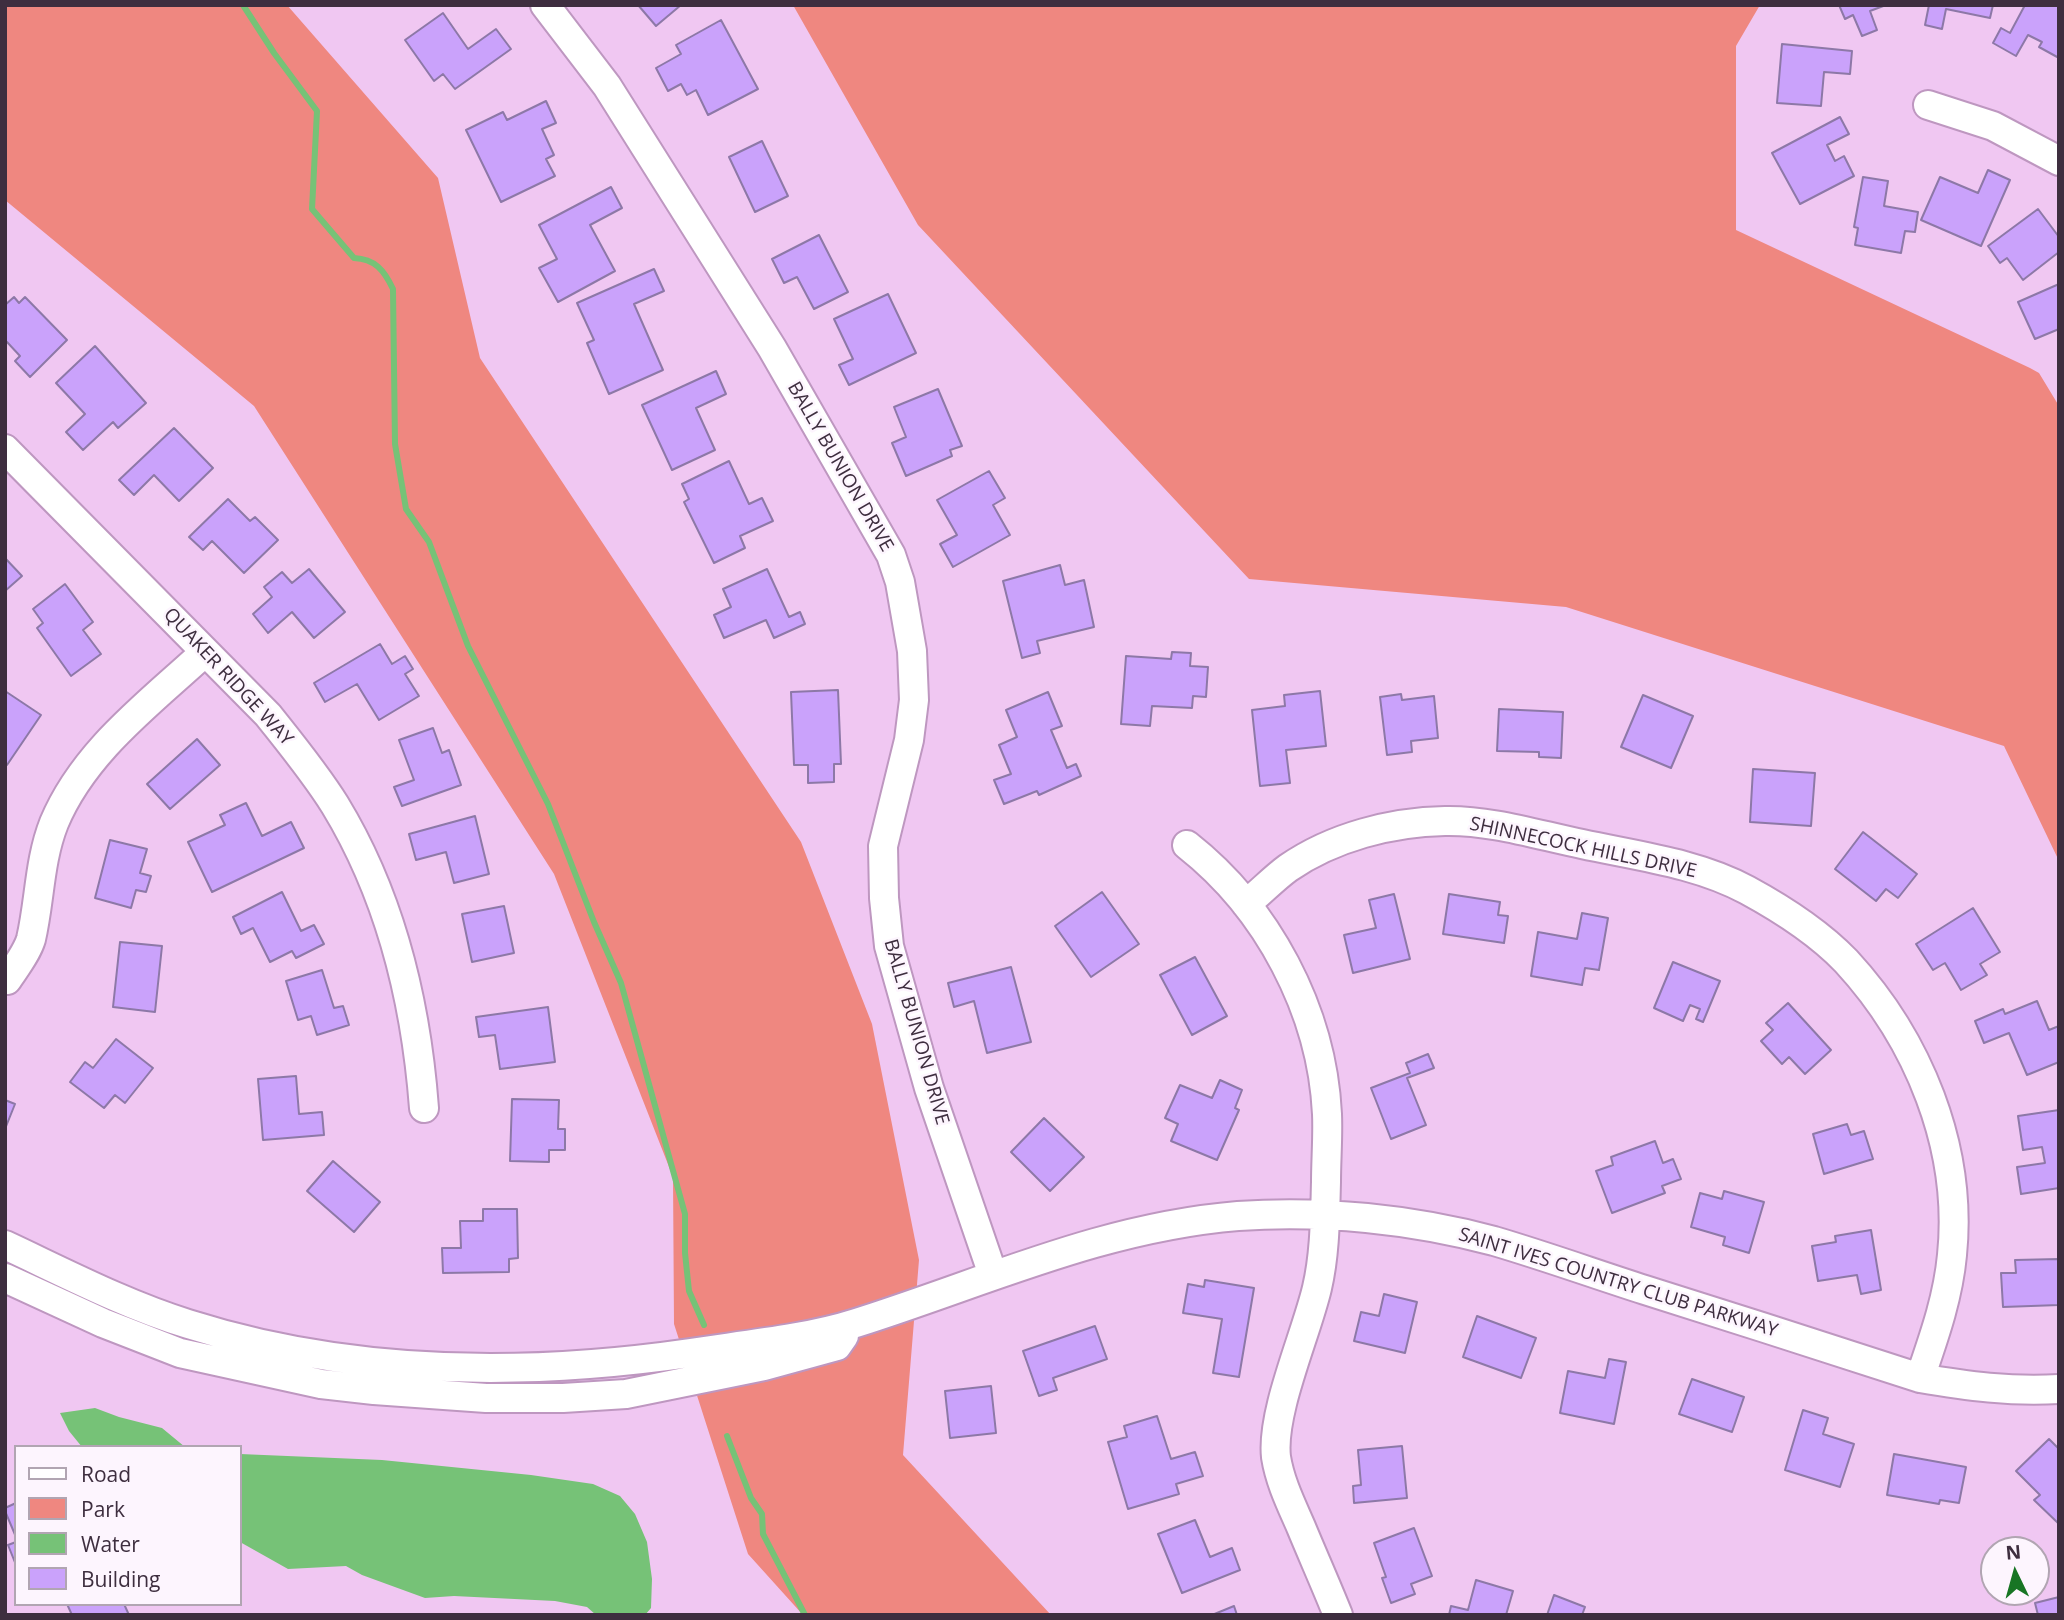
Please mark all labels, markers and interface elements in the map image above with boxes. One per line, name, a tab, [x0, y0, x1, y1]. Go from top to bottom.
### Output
street label: BALLY BUNION DRIVE	[782, 378, 898, 556]
street label: QUAKER RIDGE WAY	[158, 603, 298, 751]
street label: SHINNECOCK HILLS DRIVE	[1467, 813, 1699, 883]
street label: BALLY BUNION DRIVE	[879, 937, 953, 1127]
street label: SAINT IVES COUNTRY CLUB PARKWAY	[1456, 1223, 1780, 1343]
legend	[14, 1445, 242, 1606]
text: Road	[81, 1460, 131, 1488]
text: Park	[81, 1495, 125, 1523]
text: Water	[81, 1530, 140, 1558]
north arrow	[1980, 1536, 2050, 1606]
text: N	[2005, 1538, 2022, 1566]
text: Building	[81, 1565, 160, 1593]

